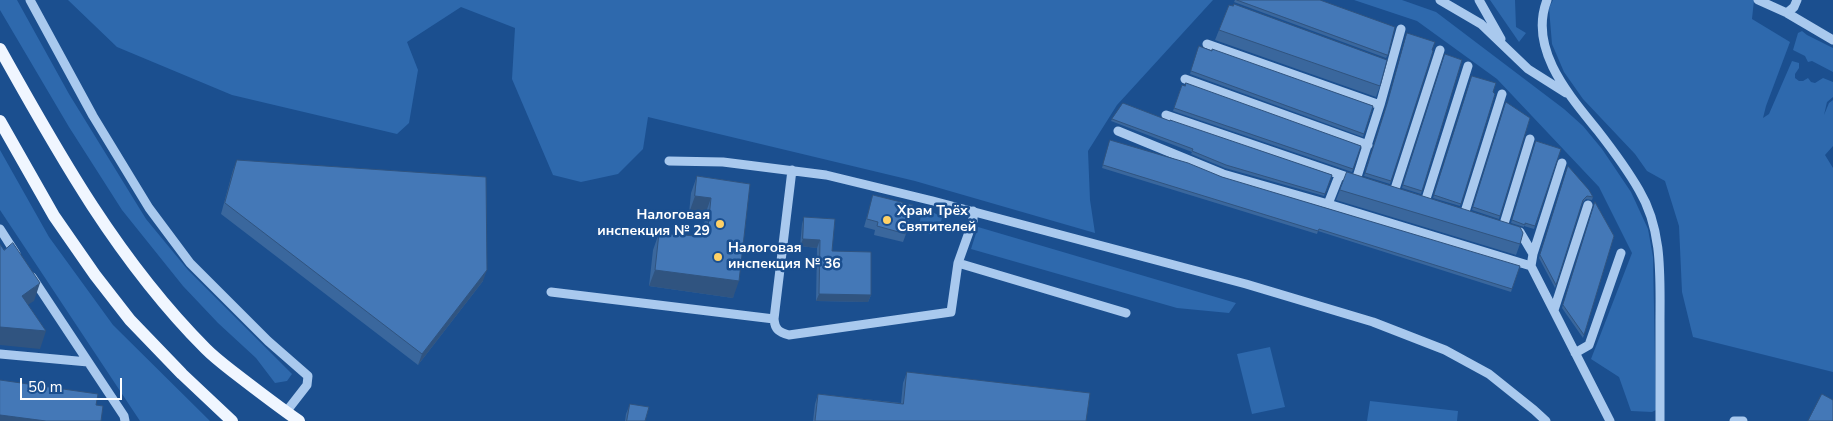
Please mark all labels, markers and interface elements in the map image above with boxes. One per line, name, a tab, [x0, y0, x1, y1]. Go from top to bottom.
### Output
place label: Храм Трёх Святителей	[897, 204, 976, 236]
place label: Налоговая инспекция № 29	[597, 208, 710, 240]
marker: Храм Трёх Святителей	[881, 214, 893, 226]
marker: Налоговая инспекция № 29	[714, 218, 726, 230]
place label: Налоговая инспекция № 36	[728, 241, 841, 274]
marker: Налоговая инспекция № 36	[712, 251, 724, 263]
scale bar	[22, 368, 125, 400]
text: 50 m	[28, 377, 63, 397]

